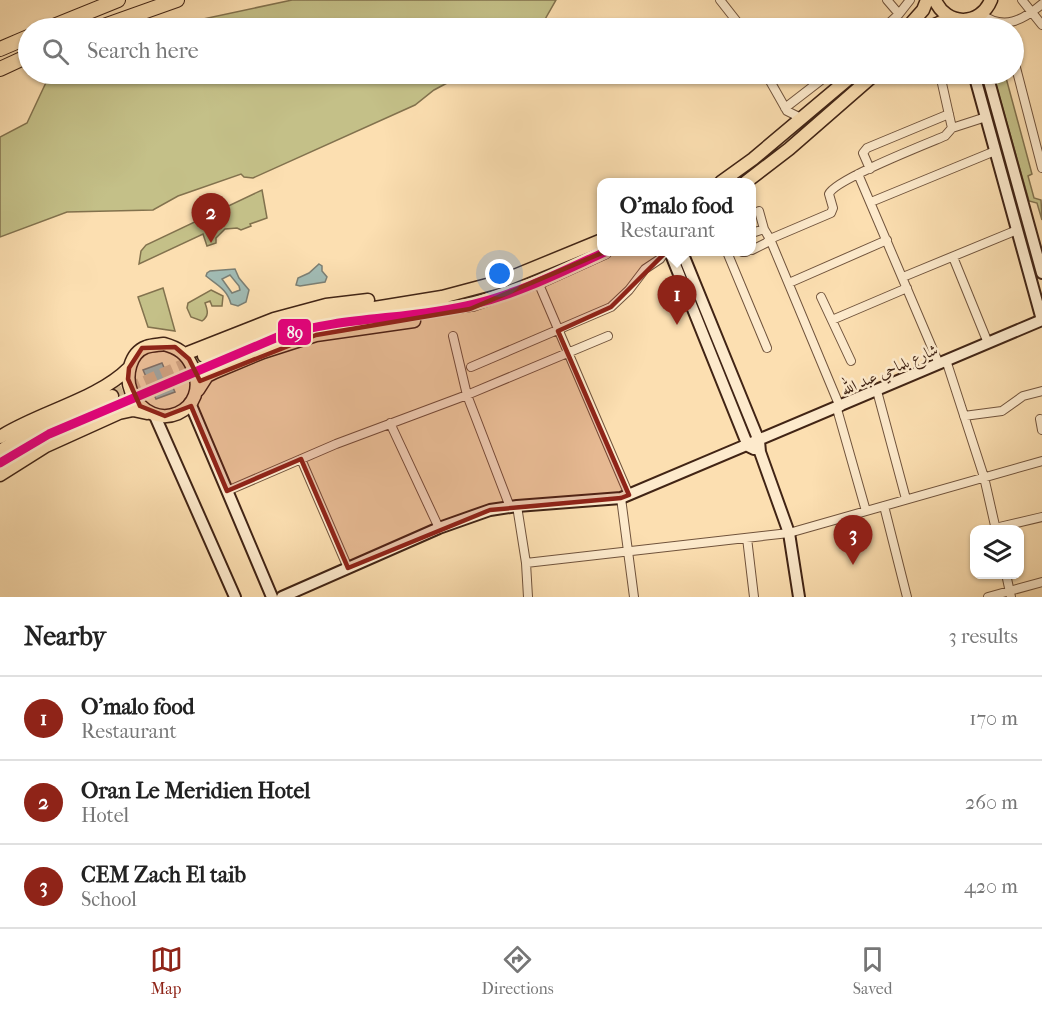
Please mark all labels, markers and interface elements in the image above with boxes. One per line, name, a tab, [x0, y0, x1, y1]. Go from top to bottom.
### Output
search box	[18, 18, 1024, 84]
icon: search	[39, 35, 72, 68]
text: Search here	[87, 38, 199, 64]
popup	[597, 178, 756, 256]
text: O'malo food	[620, 193, 733, 219]
pin: 2	[192, 194, 230, 243]
text: Restaurant	[620, 219, 715, 242]
your location	[485, 259, 514, 288]
pin: 1	[658, 276, 696, 325]
line badge: 89	[277, 318, 312, 346]
text: 89	[287, 323, 303, 343]
street label: شارع بلماحي عبد الله	[837, 337, 942, 403]
pin: 3	[834, 516, 872, 565]
map controls	[970, 525, 1024, 579]
button: layers	[970, 525, 1024, 579]
text: Nearby	[24, 621, 106, 652]
text: 3 results	[949, 625, 1018, 648]
text: O'malo food	[81, 694, 195, 720]
text: 1	[40, 707, 47, 730]
text: 170 m	[969, 707, 1018, 730]
text: Restaurant	[81, 720, 177, 743]
text: Oran Le Meridien Hotel	[81, 778, 310, 804]
text: 2	[38, 791, 49, 814]
text: 260 m	[965, 791, 1018, 814]
text: Hotel	[81, 804, 129, 827]
text: CEM Zach El taib	[81, 862, 246, 888]
text: 3	[39, 875, 48, 898]
text: 420 m	[964, 875, 1018, 898]
text: School	[81, 888, 137, 911]
tab: Map	[150, 943, 183, 998]
tab: Directions	[482, 943, 554, 998]
tab: Saved	[853, 943, 892, 998]

